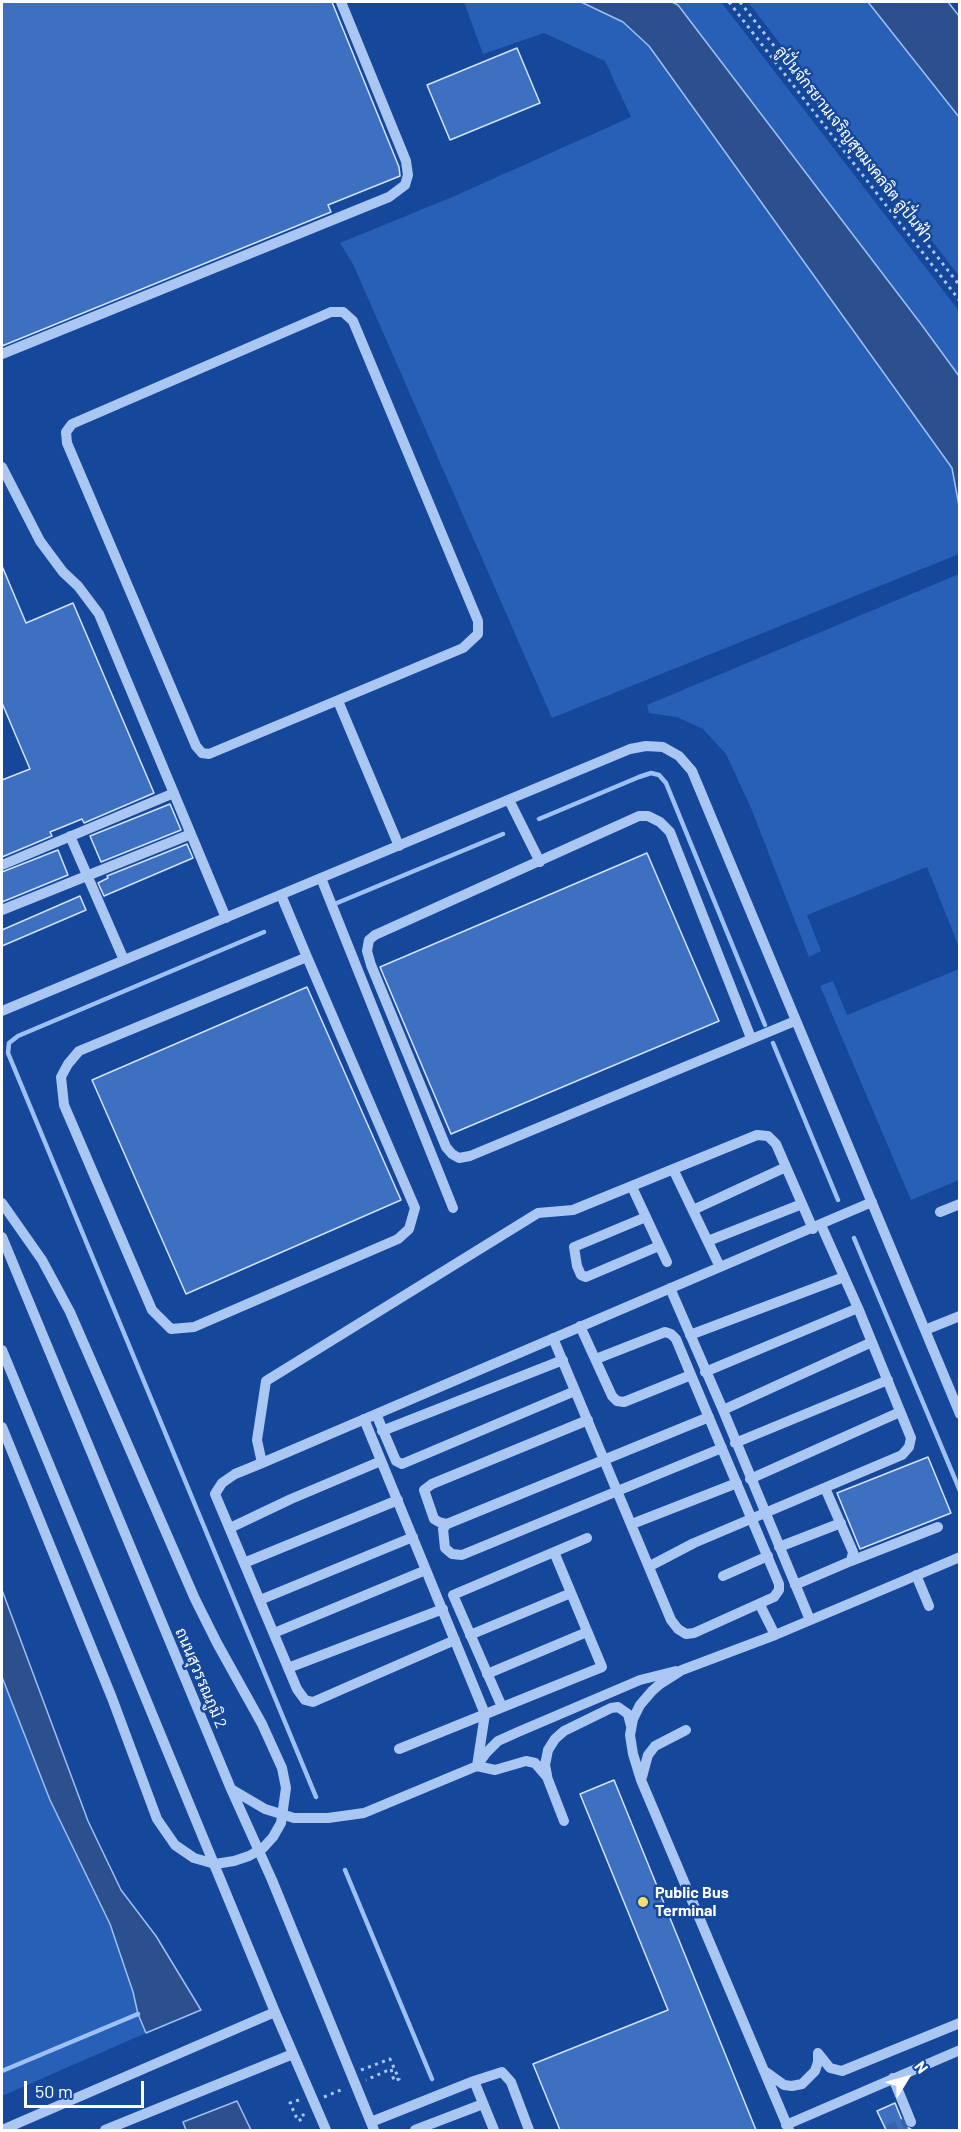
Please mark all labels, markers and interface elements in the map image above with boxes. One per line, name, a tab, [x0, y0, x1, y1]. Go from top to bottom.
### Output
street label: ลู่ปั่นจักรยานเจริญสุขมงคลจิต ลู่ปั่นฟ้า	[771, 42, 937, 246]
street label: ถนนสุวรรณภูมิ 2	[171, 1625, 231, 1731]
place label: Public Bus Terminal	[655, 1883, 729, 1921]
marker: Public Bus Terminal	[636, 1895, 650, 1909]
north arrow	[877, 2048, 937, 2108]
text: N	[911, 2057, 933, 2077]
scale bar	[27, 2069, 147, 2107]
text: 50 m	[35, 2080, 73, 2102]

